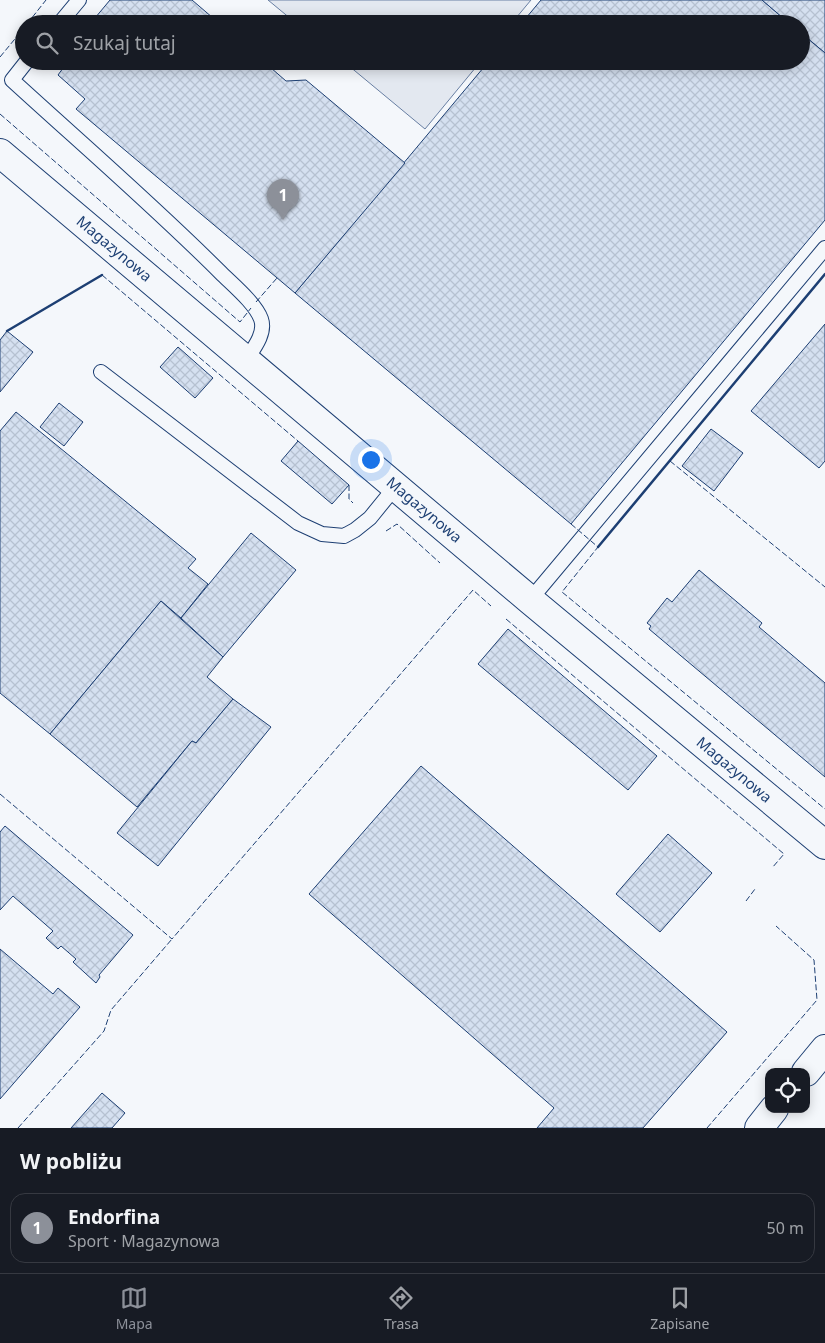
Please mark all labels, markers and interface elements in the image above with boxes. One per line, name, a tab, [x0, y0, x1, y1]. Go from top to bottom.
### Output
search box	[15, 15, 810, 70]
icon: search	[33, 29, 61, 57]
text: Szukaj tutaj	[73, 30, 176, 56]
pin: 1	[267, 179, 299, 220]
street label: Magazynowa	[73, 211, 157, 286]
your location	[358, 447, 384, 473]
street label: Magazynowa	[383, 472, 467, 547]
street label: Magazynowa	[693, 732, 777, 807]
map controls	[765, 1068, 810, 1113]
button: locate	[765, 1068, 810, 1113]
text: W pobliżu	[20, 1147, 122, 1175]
text: Endorfina	[68, 1204, 160, 1230]
text: 1	[32, 1217, 42, 1239]
text: 50 m	[767, 1217, 804, 1239]
text: Sport · Magazynowa	[68, 1230, 220, 1252]
tab: Mapa	[116, 1284, 153, 1333]
tab: Trasa	[384, 1284, 419, 1333]
tab: Zapisane	[650, 1284, 709, 1333]

